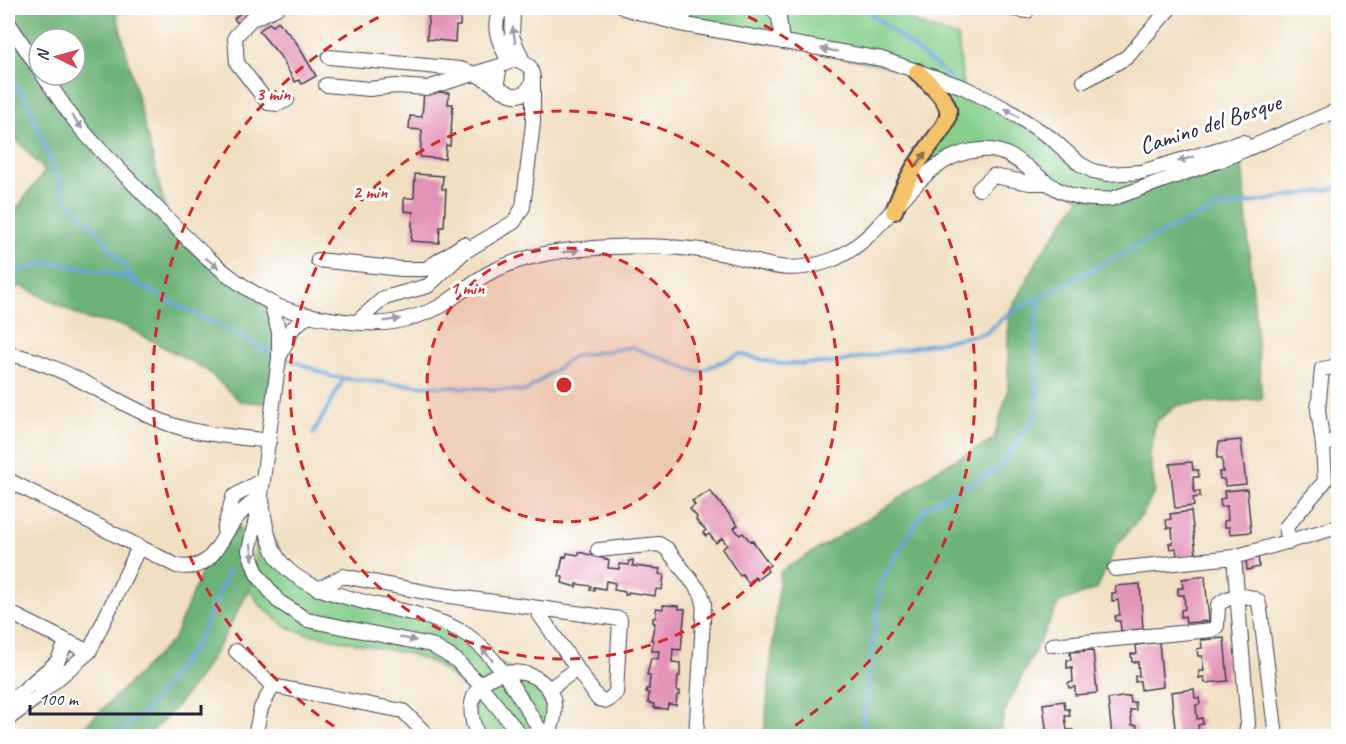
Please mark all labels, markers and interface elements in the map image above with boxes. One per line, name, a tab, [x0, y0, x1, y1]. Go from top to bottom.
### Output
one-way arrow	[509, 25, 518, 44]
north arrow	[27, 27, 87, 87]
one-way arrow	[819, 45, 838, 54]
text: N	[33, 47, 54, 62]
text: 3 min	[256, 83, 291, 105]
street label: Camino del Bosque	[1135, 86, 1287, 161]
one-way arrow	[1004, 107, 1020, 118]
one-way arrow	[71, 115, 83, 130]
one-way arrow	[915, 152, 927, 168]
one-way arrow	[1177, 155, 1195, 165]
text: 2 min	[353, 181, 388, 203]
one-way arrow	[561, 246, 580, 255]
one-way arrow	[204, 256, 220, 269]
text: 1 min	[450, 277, 485, 299]
one-way arrow	[383, 316, 402, 325]
centre of rings	[554, 375, 574, 395]
one-way arrow	[247, 543, 257, 562]
one-way arrow	[399, 635, 417, 645]
one-way arrow	[481, 647, 494, 662]
scale bar	[30, 678, 201, 716]
text: 100 m	[39, 688, 80, 710]

